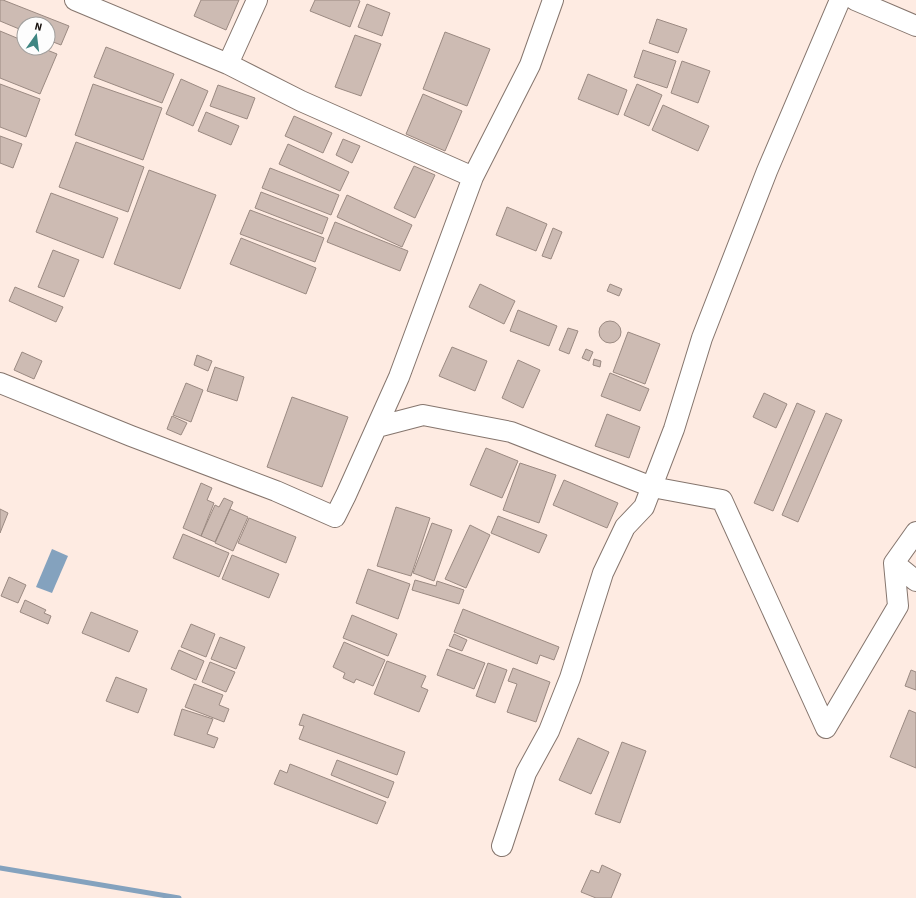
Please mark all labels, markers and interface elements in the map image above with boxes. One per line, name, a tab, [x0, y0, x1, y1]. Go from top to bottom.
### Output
north arrow	[16, 16, 56, 56]
text: N	[33, 19, 44, 35]

